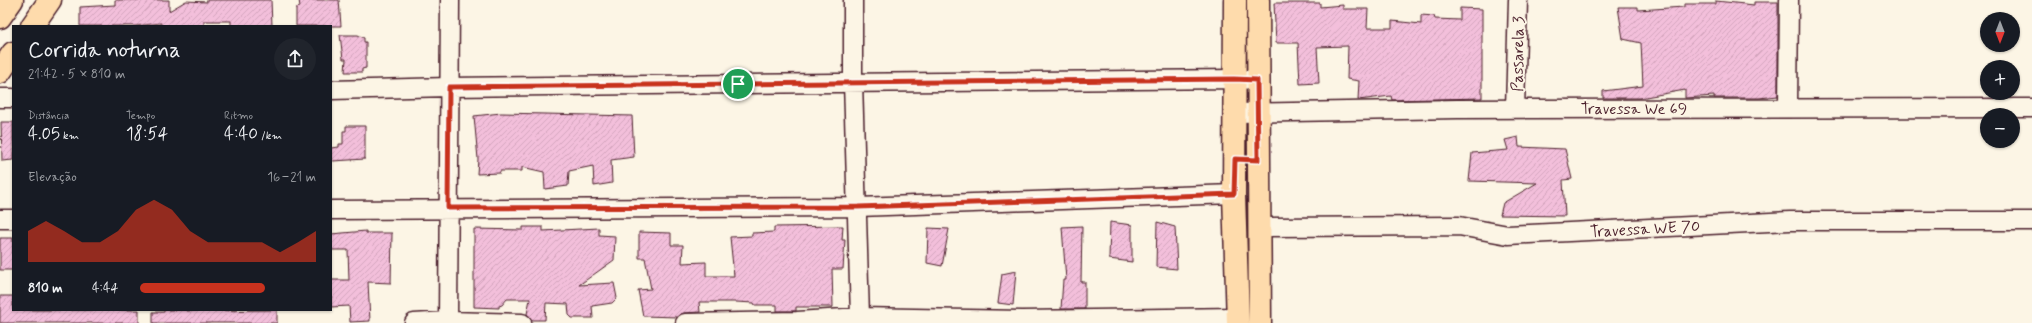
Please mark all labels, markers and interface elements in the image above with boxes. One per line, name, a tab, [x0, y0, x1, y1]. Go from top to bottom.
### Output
north arrow	[1980, 12, 2020, 52]
map controls	[1980, 12, 2020, 148]
street label: Passarela 3	[1507, 16, 1530, 92]
text: Corrida noturna	[28, 37, 181, 65]
button: share	[274, 38, 316, 80]
button: +	[1980, 60, 2020, 100]
text: 21:42 · 5 × 810 m	[28, 66, 125, 83]
pin	[721, 67, 755, 101]
icon: arrive	[727, 73, 749, 95]
street label: Travessa We 69	[1581, 99, 1687, 120]
button: −	[1980, 108, 2020, 148]
text: Distância	[28, 109, 69, 123]
text: Tempo	[126, 109, 155, 123]
text: Ritmo	[224, 109, 253, 123]
text: 4.05	[28, 123, 60, 145]
text: 18:54	[126, 123, 168, 145]
text: 4:40	[224, 123, 258, 145]
text: km	[60, 129, 79, 143]
text: /km	[258, 129, 282, 143]
text: Elevação	[28, 169, 77, 186]
text: 16–21 m	[267, 169, 316, 186]
street label: Travessa WE 70	[1590, 216, 1701, 243]
text: 810 m	[28, 280, 63, 297]
text: 4:44	[92, 280, 119, 297]

